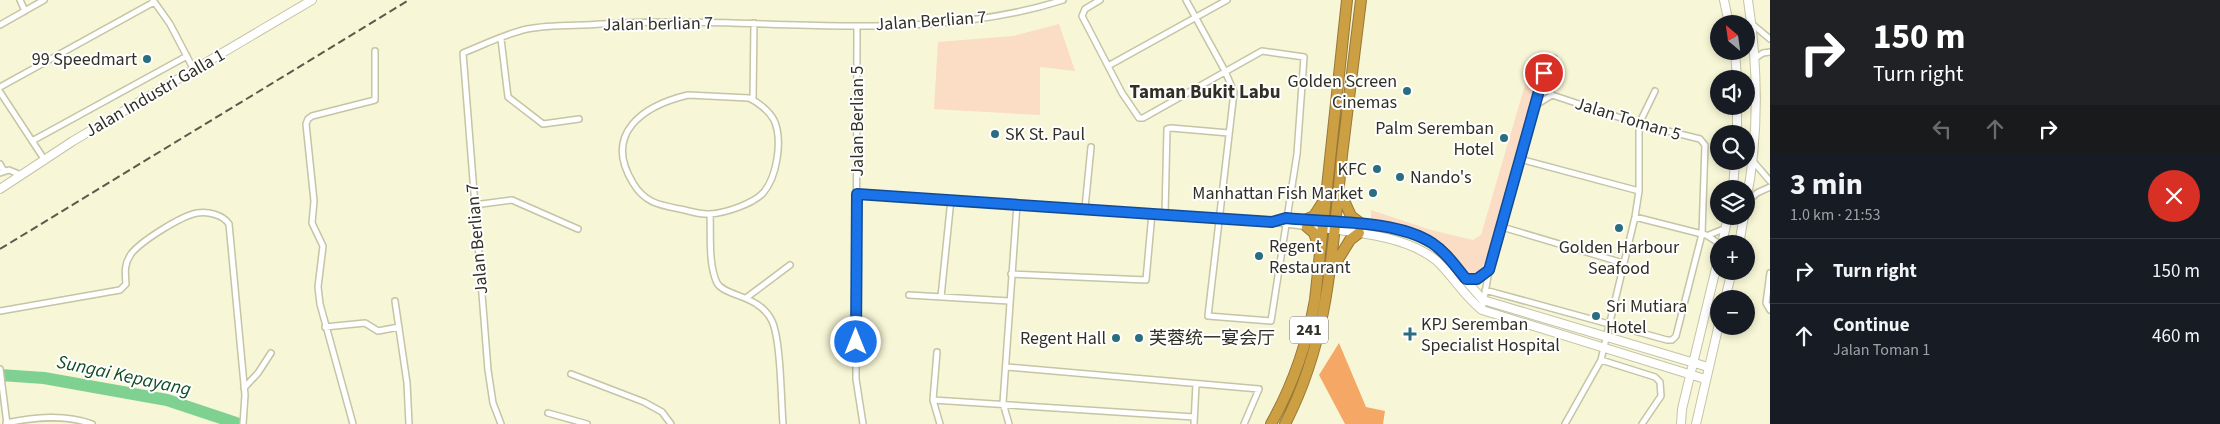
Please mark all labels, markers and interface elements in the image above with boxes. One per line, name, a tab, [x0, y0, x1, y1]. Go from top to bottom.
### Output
street label: Jalan Berlian 7	[875, 5, 987, 37]
street label: Jalan berlian 7	[603, 11, 713, 37]
text: 150 m	[1873, 12, 1965, 62]
north arrow	[1710, 15, 1755, 60]
map controls	[1710, 15, 1755, 335]
icon: right	[1790, 20, 1855, 85]
street label: Jalan Industri Galla 1	[80, 43, 230, 143]
place label: 99 Speedmart	[32, 47, 137, 72]
pin	[1523, 52, 1565, 94]
marker: 99 Speedmart	[141, 53, 153, 65]
text: Turn right	[1873, 58, 1963, 90]
icon: arrive	[1530, 59, 1558, 87]
street label: Jalan Berlian 5	[845, 65, 870, 177]
place label: Golden Screen Cinemas	[1288, 69, 1397, 115]
button: sound	[1710, 70, 1755, 115]
district label: Taman Bukit Labu	[1130, 79, 1280, 106]
marker: Golden Screen Cinemas	[1401, 85, 1413, 97]
street label: Jalan Toman 5	[1572, 91, 1684, 147]
icon: left	[1928, 115, 1956, 143]
icon: ahead	[1981, 115, 2009, 143]
icon: right	[2034, 115, 2062, 143]
place label: Palm Seremban Hotel	[1375, 116, 1494, 162]
place label: SK St. Paul	[1005, 122, 1085, 147]
button: search	[1710, 125, 1755, 170]
marker: SK St. Paul	[989, 128, 1001, 140]
marker: Palm Seremban Hotel	[1498, 132, 1510, 144]
place label: KFC	[1338, 157, 1367, 182]
marker: KFC	[1371, 163, 1383, 175]
text: 3 min	[1790, 163, 1863, 206]
place label: Nando's	[1410, 165, 1471, 190]
button: close	[2148, 170, 2200, 222]
marker: Nando's	[1394, 171, 1406, 183]
button: layers	[1710, 180, 1755, 225]
place label: Manhattan Fish Market	[1192, 181, 1363, 206]
street label: Jalan Berlian 7	[460, 183, 494, 295]
marker: Manhattan Fish Market	[1367, 187, 1379, 199]
text: 1.0 km · 21:53	[1790, 204, 1880, 226]
marker: Golden Harbour Seafood	[1613, 222, 1625, 234]
place label: Regent Restaurant	[1269, 234, 1351, 280]
place label: Golden Harbour Seafood	[1559, 235, 1680, 281]
button: +	[1710, 235, 1755, 280]
marker: Regent Restaurant	[1253, 250, 1265, 262]
icon: right	[1790, 257, 1818, 285]
text: Turn right	[1833, 258, 1917, 285]
text: 150 m	[2152, 258, 2200, 285]
button: −	[1710, 290, 1755, 335]
place label: Sri Mutiara Hotel	[1606, 294, 1687, 340]
marker: Sri Mutiara Hotel	[1590, 310, 1602, 322]
place label: KPJ Seremban Specialist Hospital	[1421, 312, 1560, 358]
text: Continue	[1833, 312, 1910, 339]
position arrow	[829, 315, 881, 367]
road number: 241	[1290, 316, 1328, 344]
icon: ahead	[1790, 322, 1818, 350]
text: 460 m	[2152, 323, 2200, 350]
place label: Regent Hall	[1020, 326, 1106, 351]
place label: 芙蓉统一宴会厅	[1149, 326, 1275, 351]
marker: KPJ Seremban Specialist Hospital	[1403, 327, 1417, 341]
marker: Regent Hall	[1110, 332, 1122, 344]
marker: 芙蓉统一宴会厅	[1133, 332, 1145, 344]
text: Jalan Toman 1	[1833, 339, 1930, 361]
water label: Sungai Kepayang	[54, 349, 194, 403]

